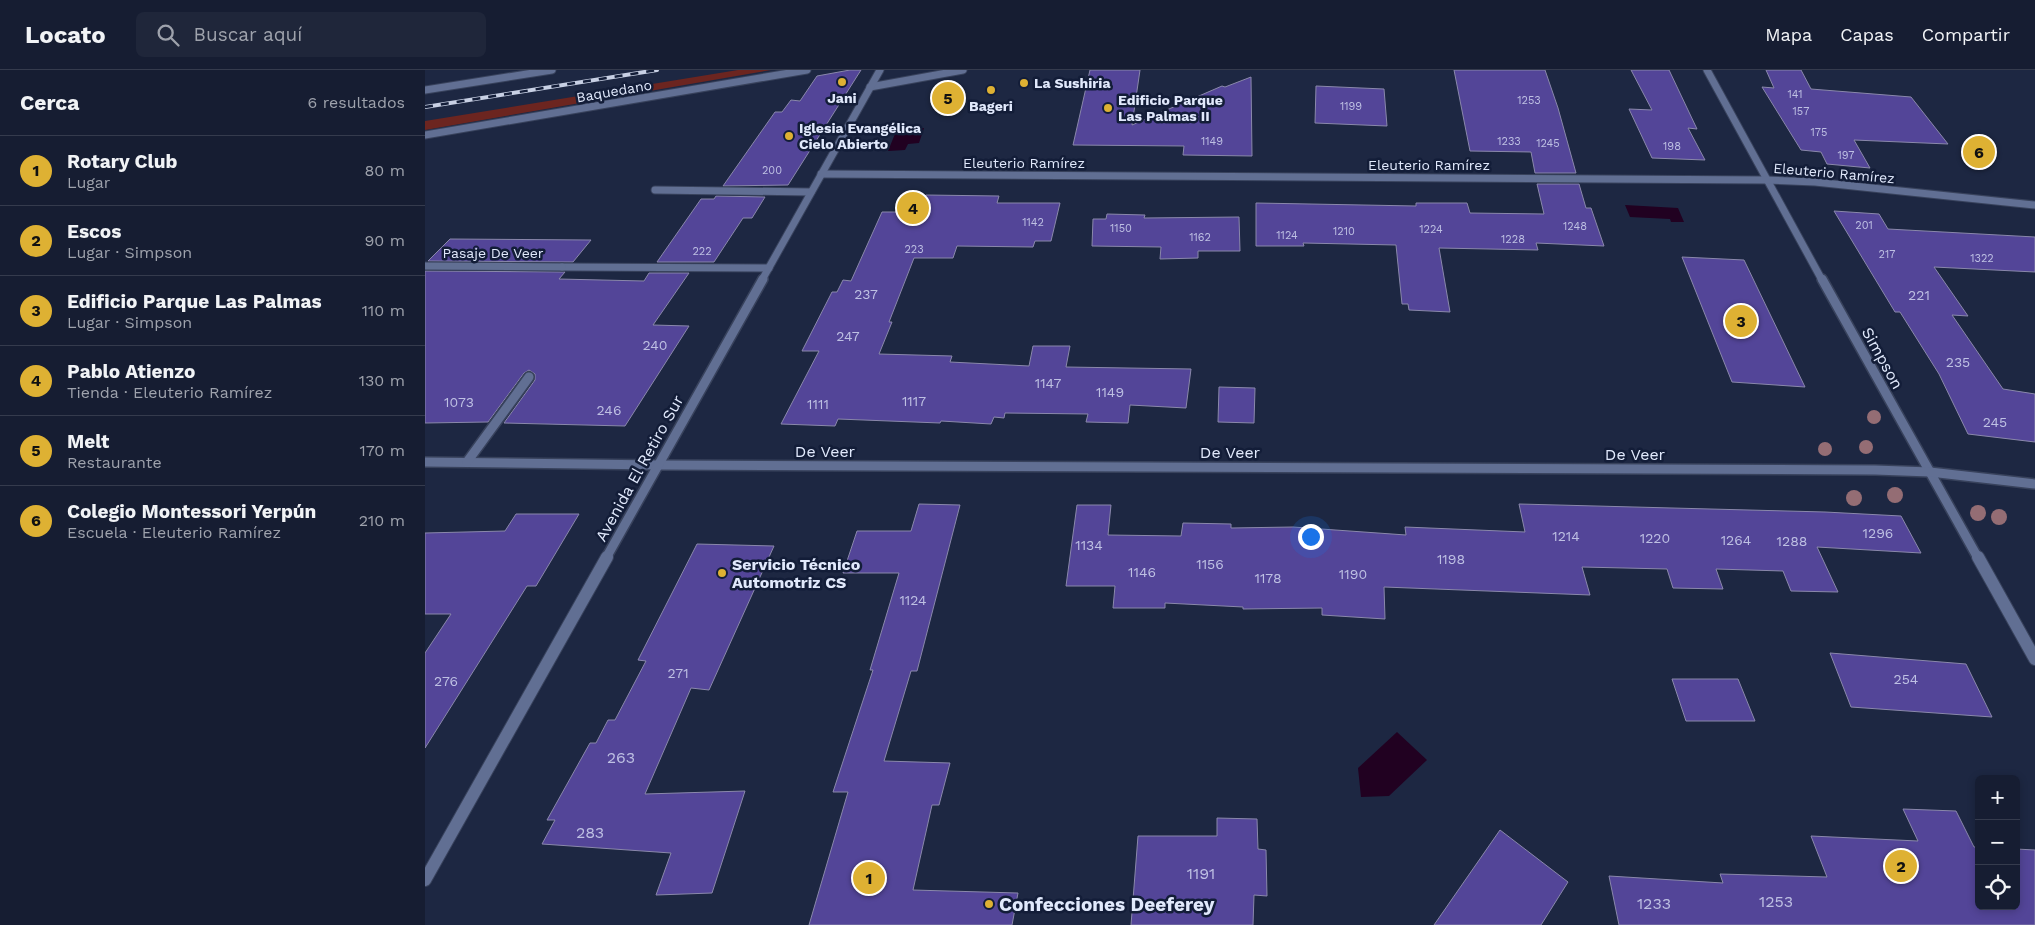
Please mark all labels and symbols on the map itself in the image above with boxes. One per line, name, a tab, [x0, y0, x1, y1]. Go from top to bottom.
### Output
place label: La Sushiria	[1034, 75, 1111, 91]
street label: Baquedano	[575, 76, 653, 106]
marker: Jani	[836, 76, 848, 88]
marker: La Sushiria	[1018, 77, 1030, 89]
pin: 5	[932, 79, 964, 117]
marker: Bageri	[985, 84, 997, 96]
house number: 141	[1787, 88, 1803, 101]
place label: Jani	[827, 90, 857, 106]
place label: Edificio Parque Las Palmas II	[1118, 92, 1223, 124]
house number: 1253	[1517, 94, 1541, 107]
place label: Bageri	[969, 98, 1013, 114]
house number: 1199	[1340, 100, 1362, 113]
marker: Edificio Parque Las Palmas II	[1102, 102, 1114, 114]
house number: 157	[1793, 105, 1809, 118]
place label: Iglesia Evangélica Cielo Abierto	[799, 120, 922, 152]
house number: 175	[1811, 126, 1827, 139]
marker: Iglesia Evangélica Cielo Abierto	[783, 130, 795, 142]
pin: 6	[1963, 133, 1995, 171]
house number: 1149	[1201, 135, 1223, 148]
house number: 1233	[1497, 135, 1521, 148]
house number: 1245	[1536, 137, 1560, 150]
house number: 198	[1663, 140, 1681, 153]
house number: 197	[1837, 149, 1855, 162]
street label: Eleuterio Ramírez	[963, 155, 1085, 171]
street label: Eleuterio Ramírez	[1368, 157, 1490, 173]
street label: Eleuterio Ramírez	[1773, 160, 1895, 186]
house number: 200	[762, 164, 782, 177]
pin: 4	[897, 189, 929, 227]
house number: 1142	[1022, 216, 1044, 229]
house number: 201	[1855, 219, 1873, 232]
house number: 1248	[1563, 220, 1587, 233]
house number: 1150	[1110, 222, 1132, 235]
house number: 1224	[1419, 223, 1443, 236]
house number: 1210	[1333, 225, 1355, 238]
house number: 1124	[1276, 229, 1298, 242]
house number: 1162	[1189, 231, 1211, 244]
house number: 1228	[1501, 233, 1525, 246]
house number: 223	[904, 243, 924, 256]
street label: Pasaje De Veer	[442, 245, 544, 261]
house number: 222	[692, 245, 712, 258]
house number: 217	[1879, 248, 1895, 261]
house number: 1322	[1970, 252, 1994, 265]
house number: 237	[854, 286, 878, 302]
house number: 221	[1908, 287, 1930, 303]
pin: 3	[1725, 302, 1757, 340]
street label: Simpson	[1858, 324, 1907, 392]
house number: 247	[836, 328, 860, 344]
house number: 240	[642, 337, 668, 353]
house number: 235	[1946, 354, 1970, 370]
house number: 1147	[1035, 375, 1061, 391]
house number: 1149	[1096, 384, 1124, 400]
street label: Avenida El Retiro Sur	[591, 391, 688, 545]
house number: 1117	[902, 393, 926, 409]
house number: 1073	[444, 394, 474, 410]
house number: 1111	[807, 396, 829, 412]
house number: 246	[597, 402, 621, 418]
house number: 245	[1983, 414, 2007, 430]
street label: De Veer	[795, 442, 856, 461]
street label: De Veer	[1200, 443, 1261, 462]
street label: De Veer	[1605, 445, 1666, 464]
your location	[1298, 524, 1324, 550]
house number: 1296	[1863, 525, 1893, 541]
house number: 1214	[1552, 528, 1580, 544]
house number: 1220	[1640, 530, 1670, 546]
house number: 1264	[1721, 532, 1751, 548]
house number: 1288	[1777, 533, 1807, 549]
house number: 1134	[1075, 537, 1103, 553]
house number: 1198	[1437, 551, 1465, 567]
place label: Servicio Técnico Automotriz CS	[732, 555, 861, 592]
house number: 1156	[1196, 556, 1224, 572]
house number: 1146	[1128, 564, 1156, 580]
house number: 1190	[1339, 566, 1367, 582]
marker: Servicio Técnico Automotriz CS	[716, 567, 728, 579]
house number: 1178	[1254, 570, 1282, 586]
house number: 1124	[899, 592, 927, 608]
house number: 271	[667, 665, 689, 681]
house number: 254	[1894, 671, 1918, 687]
house number: 276	[434, 673, 458, 689]
house number: 263	[607, 748, 635, 767]
house number: 283	[576, 823, 604, 842]
pin: 2	[1885, 847, 1917, 885]
pin: 1	[853, 859, 885, 897]
house number: 1191	[1187, 864, 1215, 883]
house number: 1253	[1759, 892, 1793, 911]
place label: Confecciones Deeferey	[999, 893, 1215, 916]
house number: 1233	[1637, 894, 1671, 913]
marker: Confecciones Deeferey	[983, 898, 995, 910]

